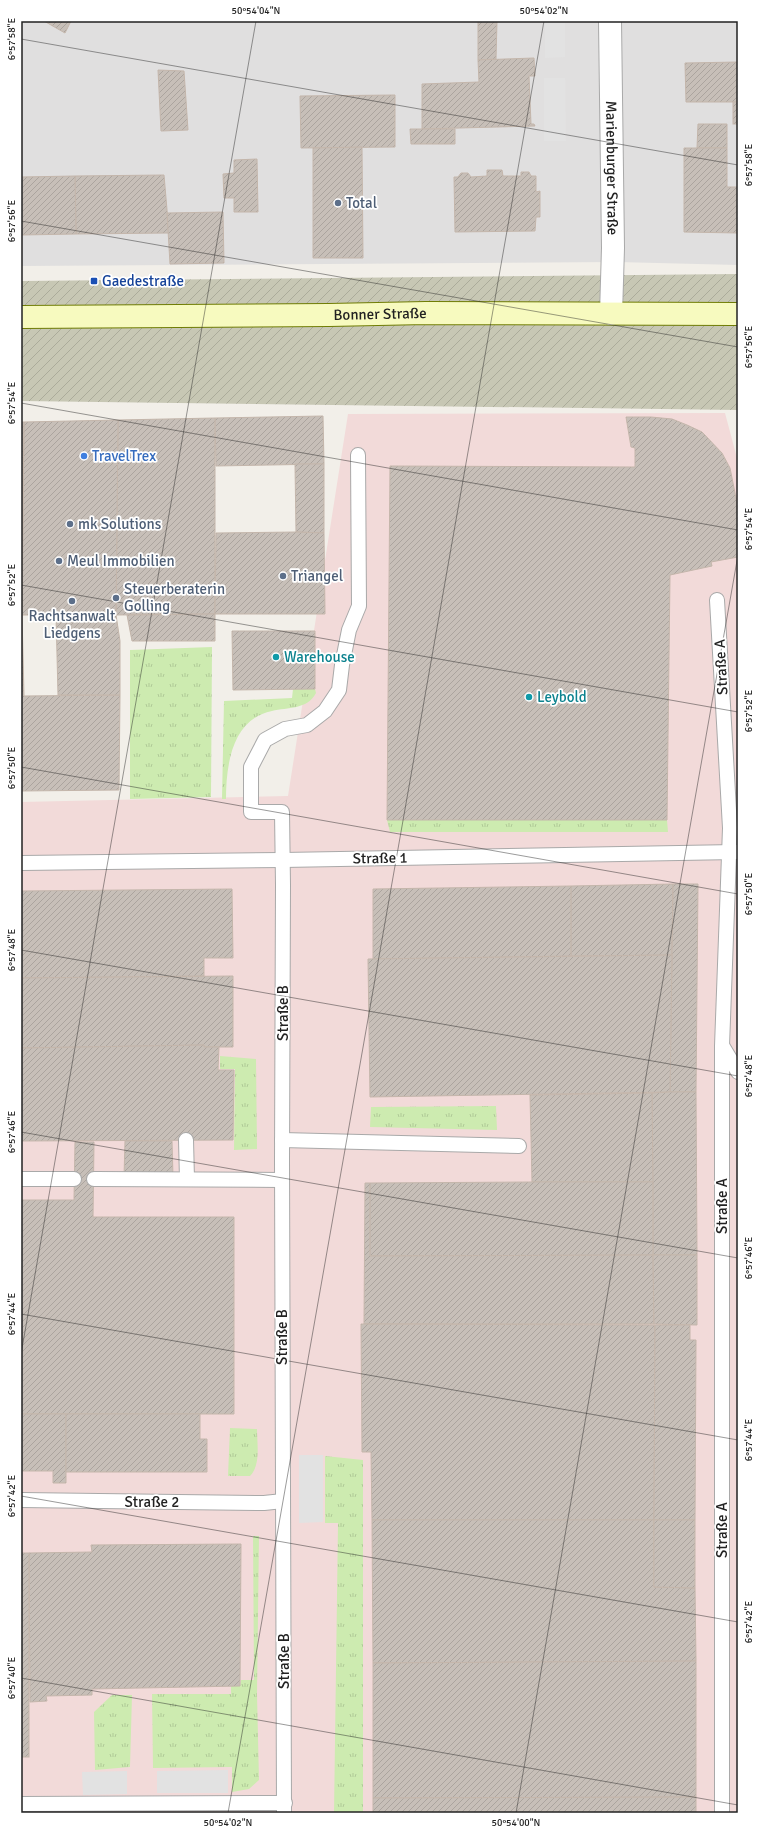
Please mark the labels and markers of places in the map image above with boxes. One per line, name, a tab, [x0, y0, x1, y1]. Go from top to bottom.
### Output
place label: Total	[346, 194, 377, 212]
marker: Total	[333, 198, 343, 208]
place label: Gaedestraße	[102, 272, 184, 290]
marker: Gaedestraße	[89, 276, 99, 286]
place label: TravelTrex	[92, 447, 156, 465]
marker: TravelTrex	[79, 451, 89, 461]
place label: mk Solutions	[78, 515, 162, 533]
marker: mk Solutions	[65, 519, 75, 529]
place label: Meul Immobilien	[67, 552, 175, 570]
marker: Meul Immobilien	[54, 556, 64, 566]
place label: Triangel	[291, 567, 343, 585]
marker: Triangel	[278, 571, 288, 581]
place label: Steuerberaterin Golling	[124, 580, 225, 615]
marker: Steuerberaterin Golling	[111, 593, 121, 603]
marker: Rachtsanwalt Liedgens	[67, 596, 77, 606]
place label: Rachtsanwalt Liedgens	[29, 607, 115, 642]
place label: Warehouse	[284, 648, 355, 666]
marker: Warehouse	[271, 652, 281, 662]
place label: Leybold	[537, 688, 587, 706]
marker: Leybold	[524, 692, 534, 702]

